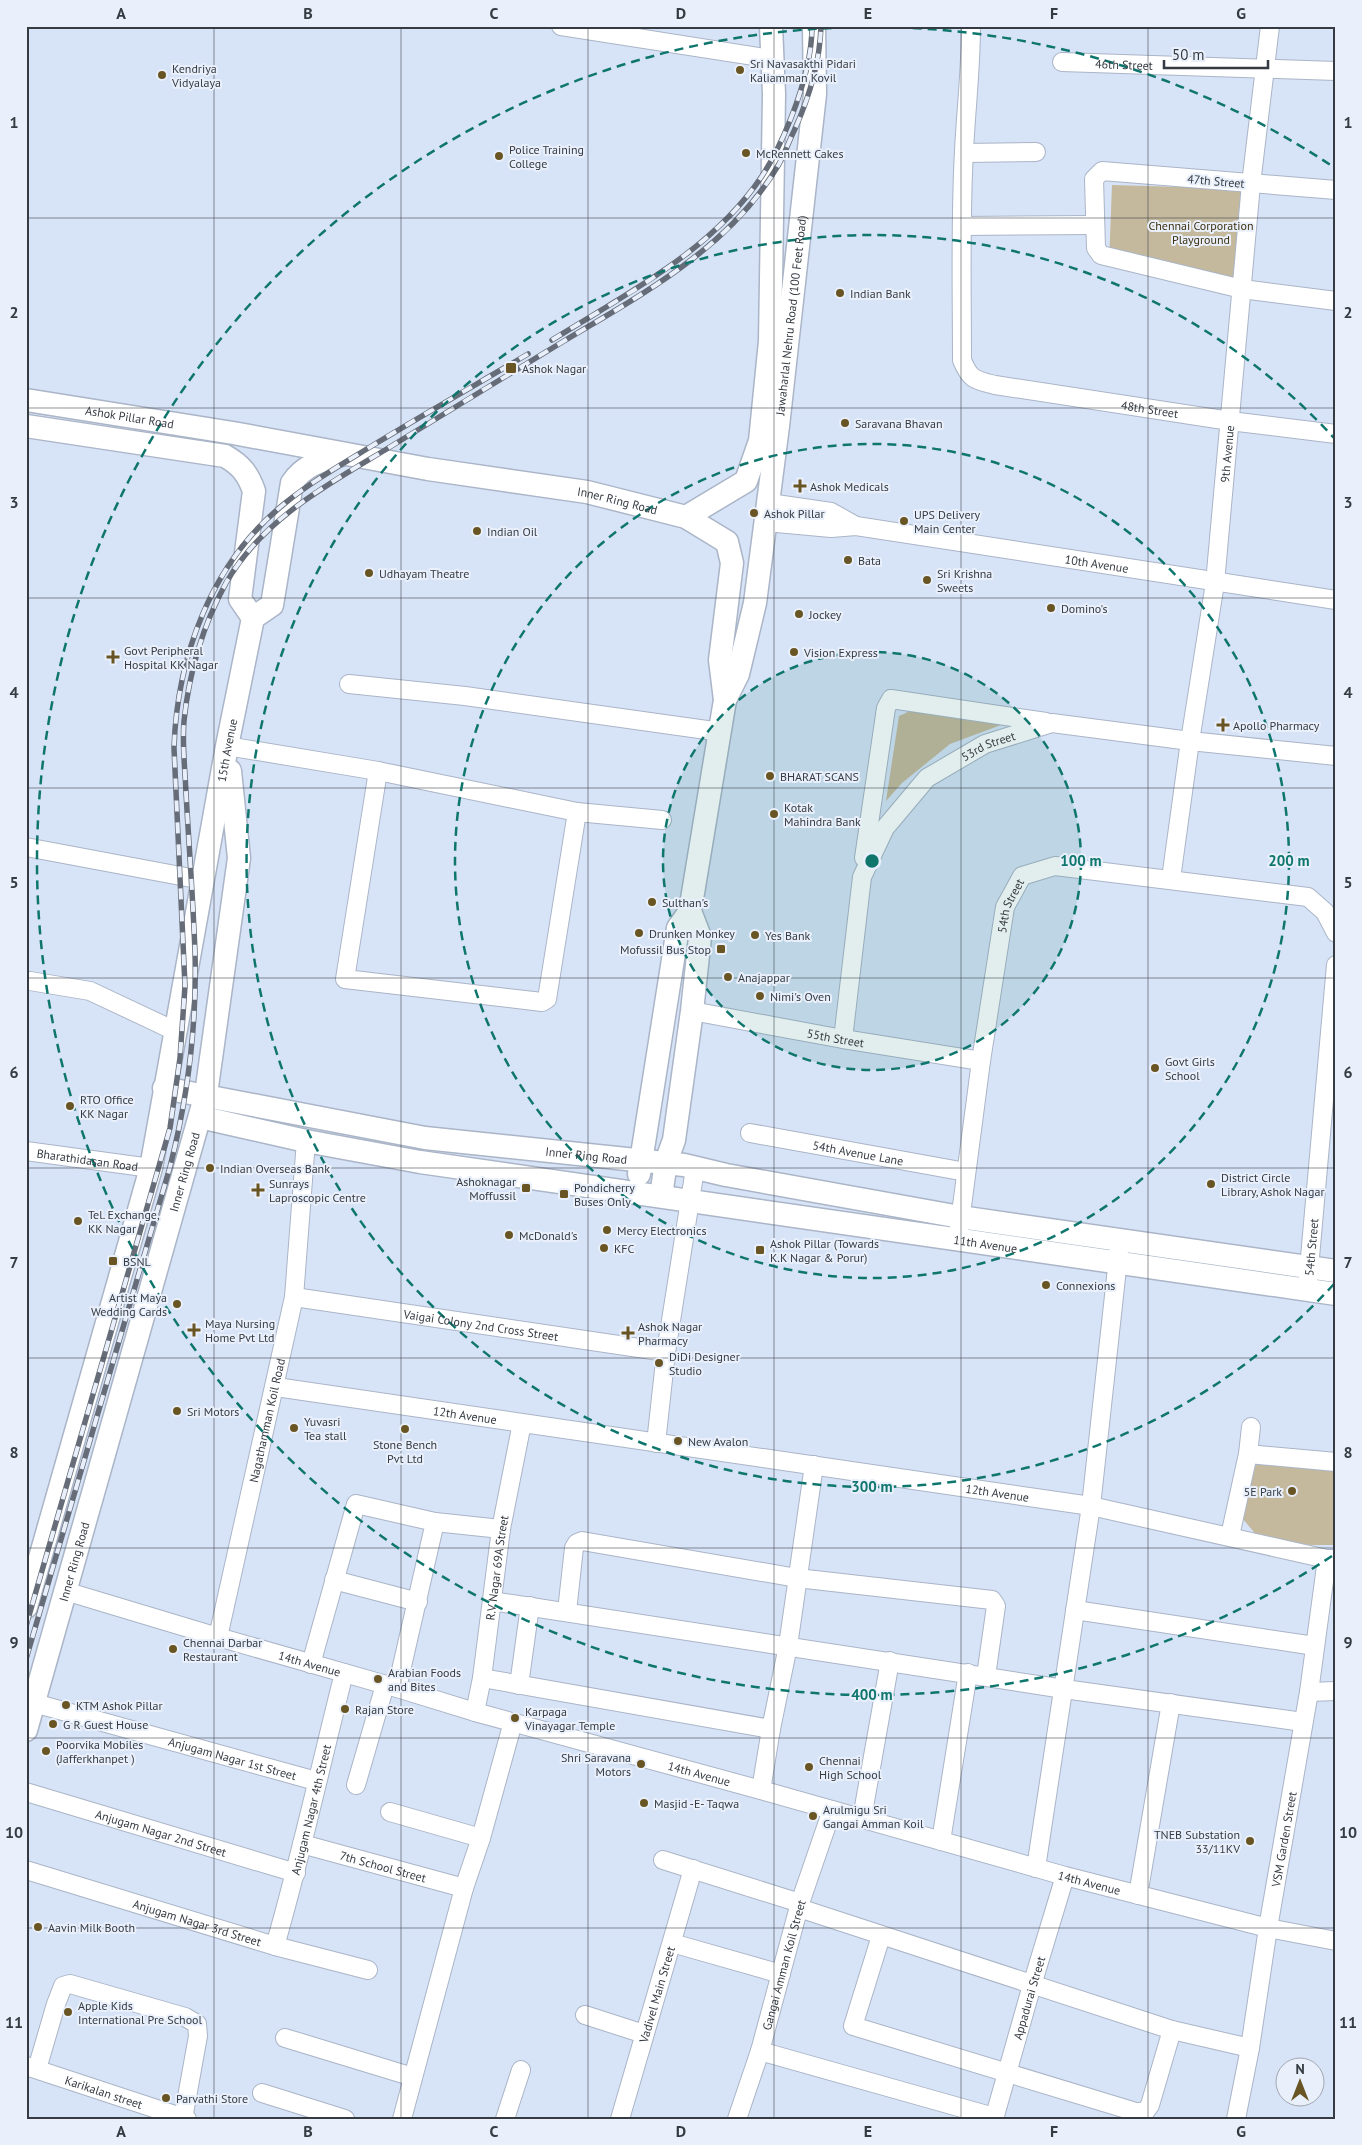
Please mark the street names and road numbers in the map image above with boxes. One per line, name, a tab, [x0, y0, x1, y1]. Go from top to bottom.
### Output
street label: 46th Street	[1095, 56, 1153, 72]
street label: 47th Street	[1187, 171, 1245, 191]
street label: Jawaharlal Nehru Road (100 Feet Road)	[772, 215, 809, 417]
street label: 48th Street	[1120, 397, 1179, 420]
street label: Ashok Pillar Road	[84, 402, 175, 431]
street label: 9th Avenue	[1217, 424, 1237, 483]
street label: Inner Ring Road	[576, 483, 659, 517]
street label: 10th Avenue	[1064, 551, 1130, 575]
street label: 15th Avenue	[213, 717, 240, 783]
street label: 53rd Street	[958, 728, 1017, 764]
street label: 54th Street	[994, 876, 1027, 934]
street label: 55th Street	[806, 1025, 865, 1050]
street label: Inner Ring Road	[166, 1130, 202, 1213]
street label: 54th Avenue Lane	[812, 1137, 905, 1168]
street label: Inner Ring Road	[545, 1143, 628, 1167]
street label: Bharathidasan Road	[36, 1145, 139, 1174]
street label: 54th Street	[1301, 1218, 1321, 1277]
street label: 11th Avenue	[953, 1232, 1018, 1255]
street label: Vaigai Colony 2nd Cross Street	[402, 1306, 559, 1343]
street label: Nagathamman Koil Road	[245, 1357, 288, 1484]
street label: 12th Avenue	[432, 1403, 498, 1427]
street label: 12th Avenue	[965, 1480, 1030, 1504]
street label: R.V Nagar 69A Street	[482, 1514, 511, 1621]
street label: Inner Ring Road	[55, 1520, 92, 1603]
street label: 14th Avenue	[277, 1647, 342, 1679]
street label: Anjugam Nagar 1st Street	[167, 1733, 298, 1783]
street label: Anjugam Nagar 4th Street	[287, 1743, 334, 1876]
street label: 14th Avenue	[666, 1758, 732, 1789]
street label: VSM Garden Street	[1268, 1790, 1299, 1889]
street label: Anjugam Nagar 2nd Street	[94, 1806, 228, 1859]
street label: 7th School Street	[338, 1847, 428, 1885]
street label: 14th Avenue	[1056, 1867, 1122, 1897]
street label: Anjugam Nagar 3rd Street	[131, 1896, 263, 1949]
street label: Gangai Amman Koil Street	[758, 1898, 808, 2032]
street label: Vadivel Main Street	[635, 1944, 678, 2045]
street label: Appadurai Street	[1009, 1954, 1048, 2041]
street label: Karikalan street	[63, 2072, 145, 2111]

